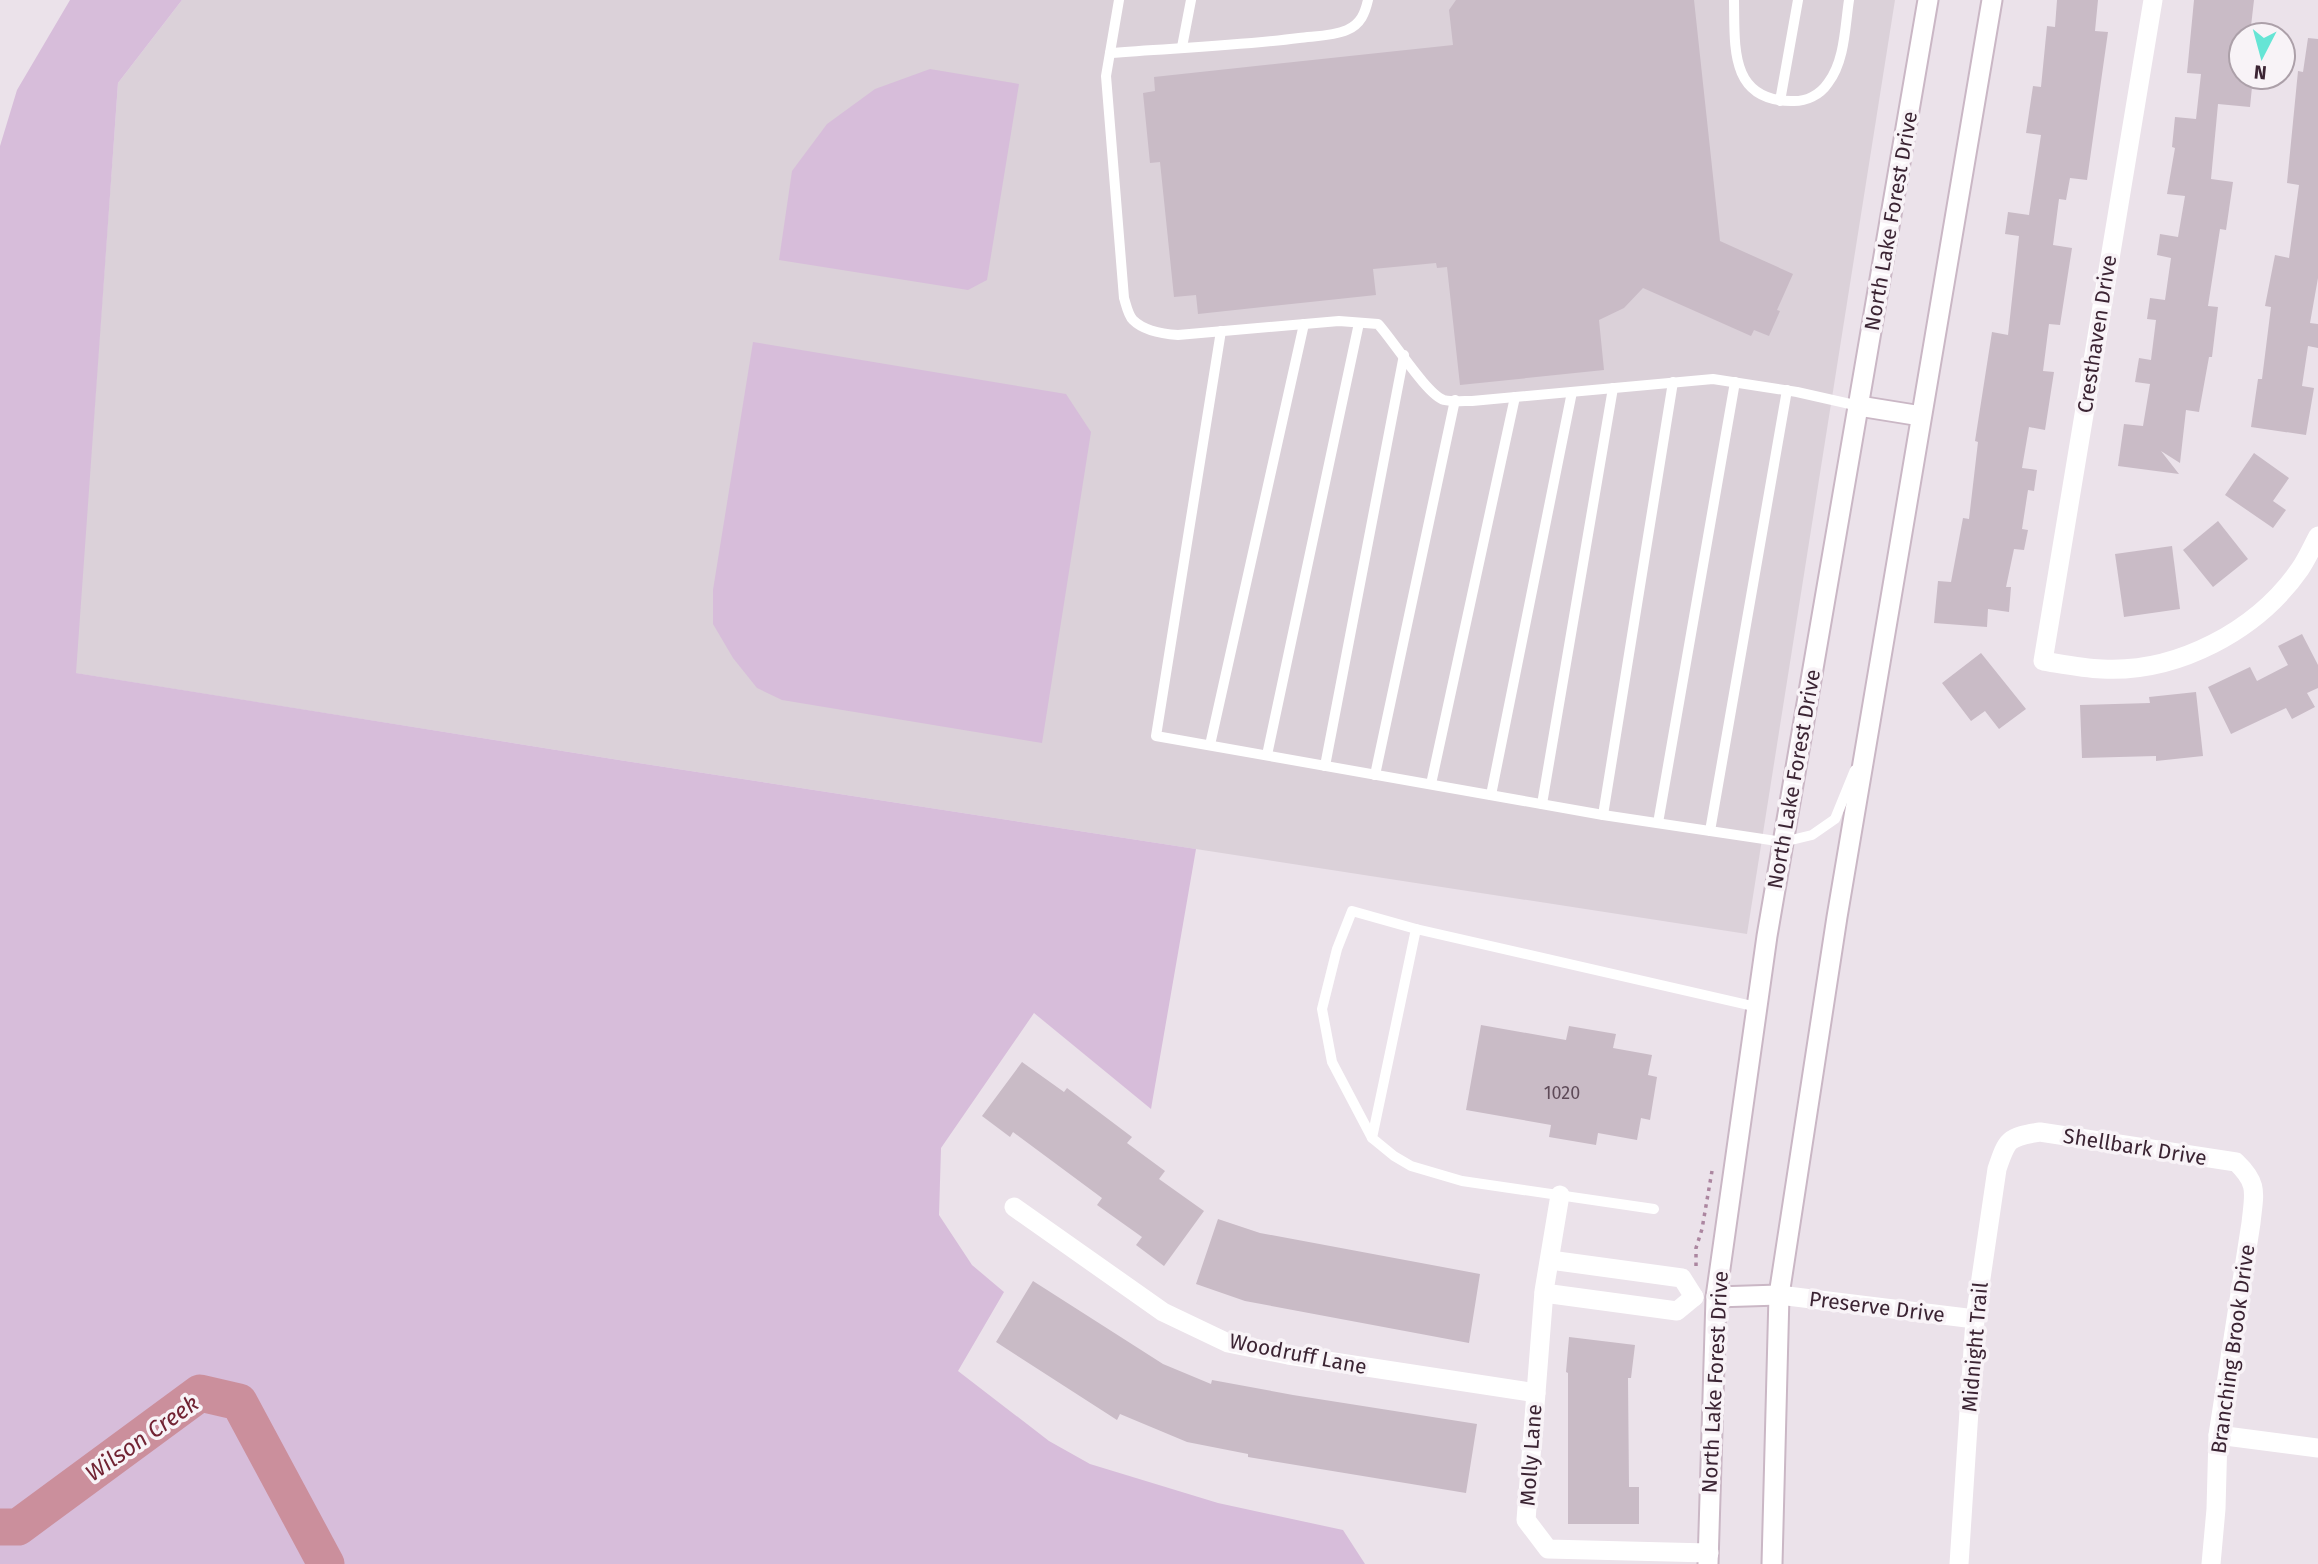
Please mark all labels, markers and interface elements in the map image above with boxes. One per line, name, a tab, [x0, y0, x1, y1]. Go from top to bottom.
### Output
north arrow	[2227, 21, 2297, 91]
text: N	[2253, 60, 2268, 85]
street label: North Lake Forest Drive	[1859, 109, 1923, 333]
street label: Cresthaven Drive	[2072, 253, 2122, 415]
street label: North Lake Forest Drive	[1762, 667, 1826, 891]
house number: 1020	[1544, 1082, 1580, 1104]
street label: Shellbark Drive	[2061, 1123, 2209, 1171]
street label: Branching Brook Drive	[2205, 1243, 2261, 1455]
street label: North Lake Forest Drive	[1696, 1270, 1734, 1494]
street label: Midnight Trail	[1956, 1281, 1994, 1413]
street label: Preserve Drive	[1808, 1286, 1946, 1328]
street label: Woodruff Lane	[1227, 1328, 1369, 1380]
water label: Wilson Creek	[80, 1389, 204, 1487]
street label: Molly Lane	[1514, 1403, 1548, 1507]

